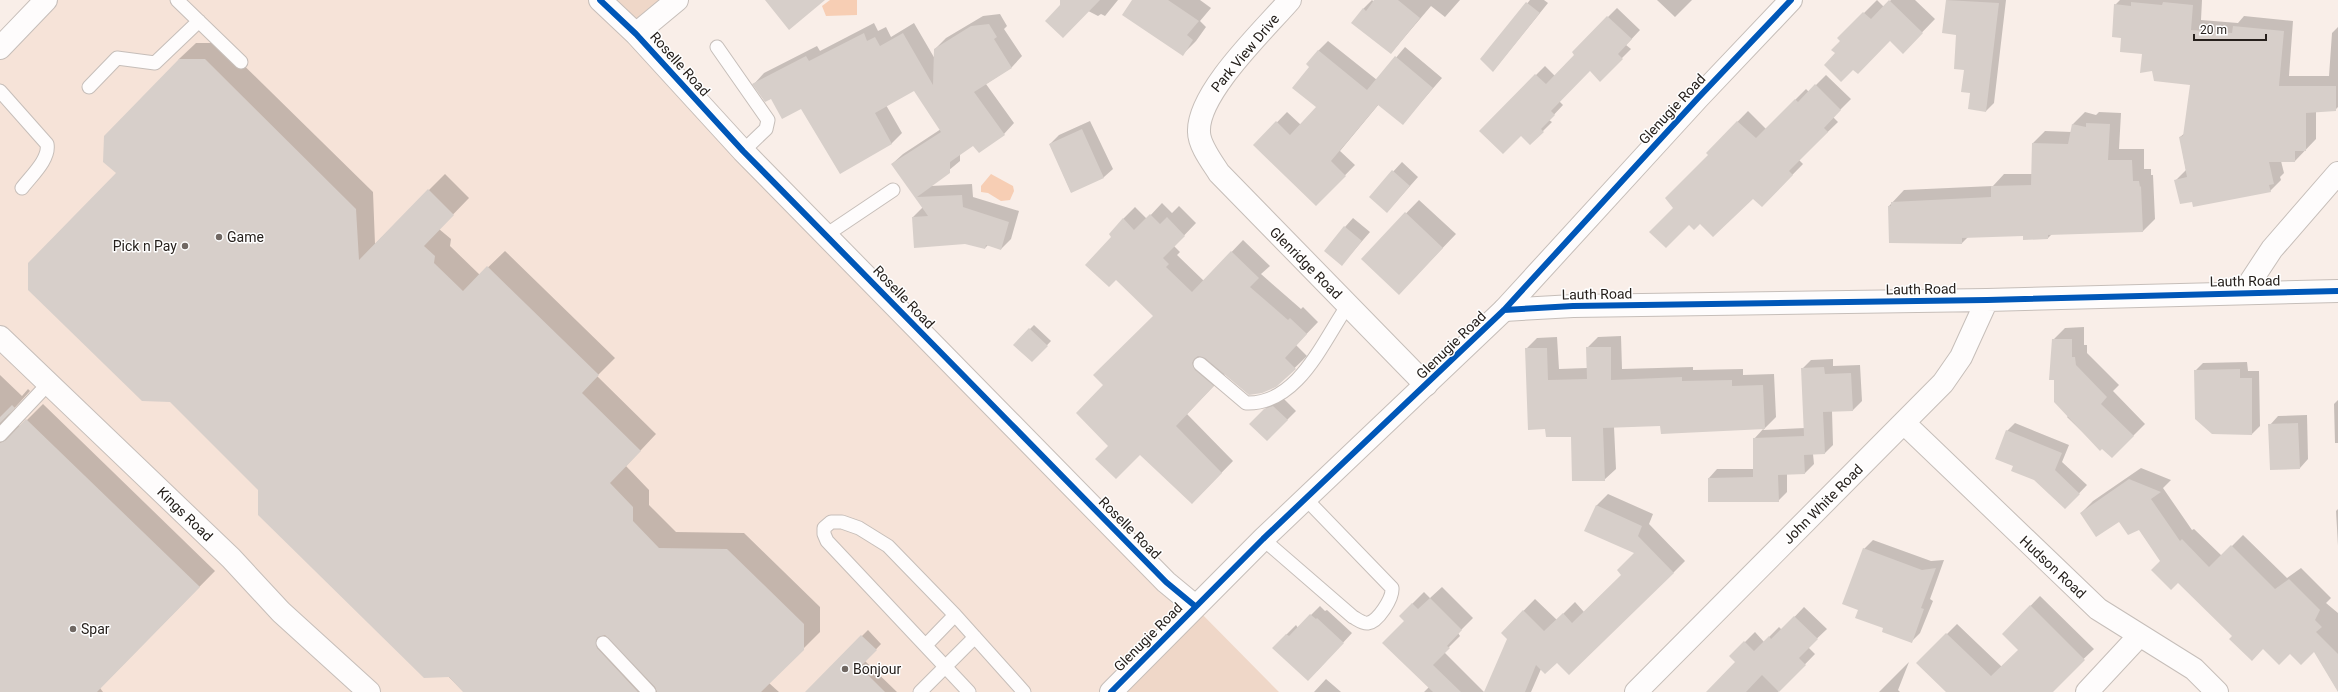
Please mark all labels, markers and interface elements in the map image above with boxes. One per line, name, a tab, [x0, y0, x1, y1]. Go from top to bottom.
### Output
street label: Park View Drive	[1208, 11, 1282, 95]
scale bar	[2194, 16, 2266, 42]
text: 20 m	[2200, 23, 2227, 37]
street label: Roselle Road	[647, 29, 713, 99]
street label: Glenugie Road	[1635, 71, 1709, 147]
street label: Glenridge Road	[1267, 224, 1345, 302]
place label: Game	[227, 229, 264, 245]
marker: Game	[214, 232, 224, 242]
place label: Pick n Pay	[113, 238, 177, 254]
marker: Pick n Pay	[180, 241, 190, 251]
street label: Roselle Road	[870, 262, 938, 332]
street label: Lauth Road	[2209, 272, 2281, 290]
street label: Lauth Road	[1885, 280, 1957, 298]
street label: Lauth Road	[1561, 285, 1633, 303]
street label: Glenugie Road	[1413, 308, 1489, 382]
street label: John White Road	[1780, 461, 1866, 547]
street label: Kings Road	[154, 484, 216, 544]
street label: Roselle Road	[1096, 494, 1164, 562]
street label: Hudson Road	[2017, 532, 2089, 602]
street label: Glenugie Road	[1110, 599, 1186, 675]
place label: Spar	[81, 621, 110, 637]
marker: Spar	[68, 624, 78, 634]
place label: Bonjour	[853, 661, 901, 677]
marker: Bonjour	[840, 664, 850, 674]

